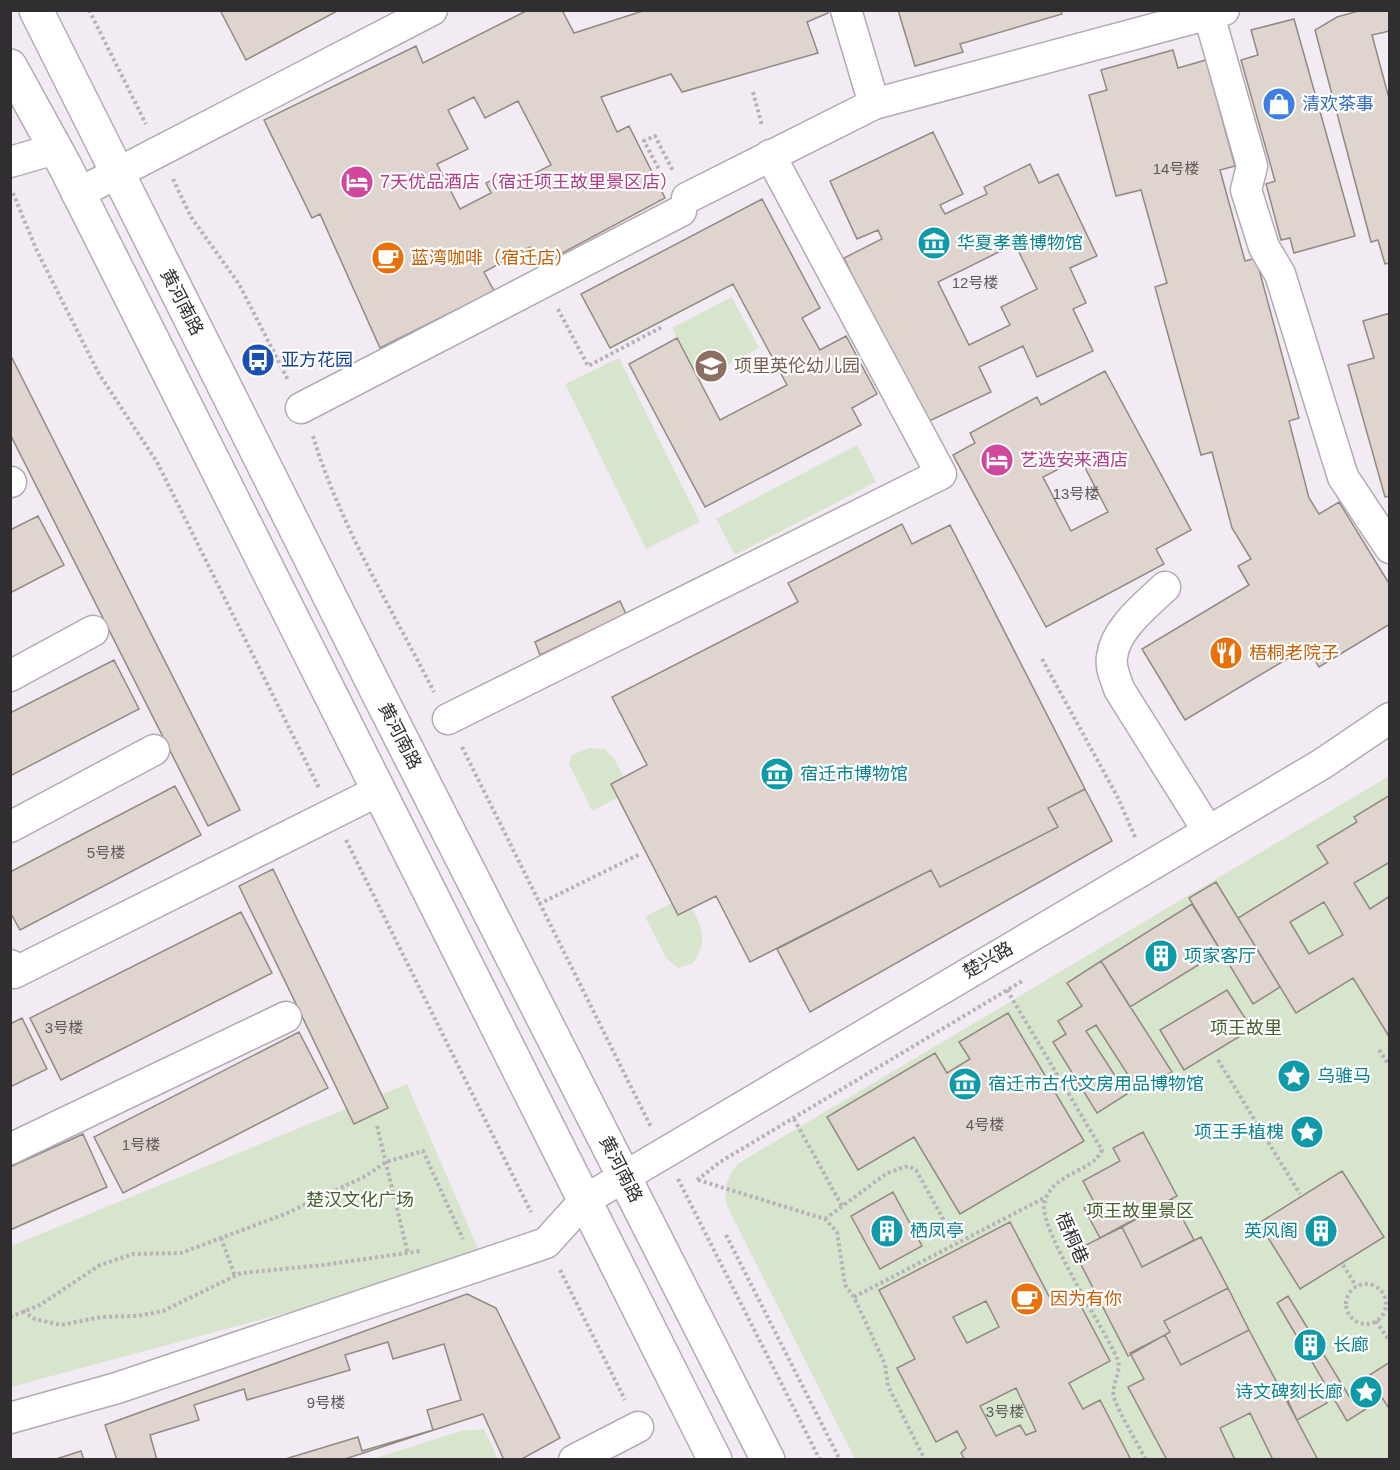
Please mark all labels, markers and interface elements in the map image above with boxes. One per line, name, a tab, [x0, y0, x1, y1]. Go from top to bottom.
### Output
shop icon: 清欢茶事	[1261, 86, 1297, 122]
place label: 清欢茶事	[1302, 94, 1374, 114]
house number: 14号楼	[1153, 160, 1199, 177]
hotel icon: 7天优品酒店（宿迁项王故里景区店）	[339, 164, 375, 200]
place label: 7天优品酒店（宿迁项王故里景区店）	[380, 172, 678, 192]
museum icon: 华夏孝善博物馆	[916, 225, 952, 261]
place label: 华夏孝善博物馆	[957, 233, 1083, 253]
cafe icon: 蓝湾咖啡（宿迁店）	[370, 240, 406, 276]
place label: 蓝湾咖啡（宿迁店）	[411, 248, 573, 268]
street label: 黄河南路	[157, 265, 207, 339]
house number: 12号楼	[952, 274, 998, 291]
bus stop icon: 亚方花园	[240, 342, 276, 378]
school or university icon: 项里英伦幼儿园	[693, 348, 729, 384]
place label: 亚方花园	[281, 350, 353, 370]
place label: 项里英伦幼儿园	[734, 356, 860, 376]
hotel icon: 艺选安来酒店	[979, 442, 1015, 478]
place label: 艺选安来酒店	[1020, 450, 1128, 470]
house number: 13号楼	[1053, 485, 1099, 502]
restaurant icon: 梧桐老院子	[1208, 635, 1244, 671]
place label: 梧桐老院子	[1249, 643, 1339, 663]
street label: 黄河南路	[375, 699, 425, 773]
museum icon: 宿迁市博物馆	[759, 756, 795, 792]
place label: 宿迁市博物馆	[800, 764, 908, 784]
house number: 5号楼	[87, 844, 125, 861]
street label: 楚兴路	[960, 938, 1016, 982]
building icon: 项家客厅	[1143, 938, 1179, 974]
place label: 项家客厅	[1184, 946, 1256, 966]
park label: 项王故里	[1210, 1018, 1282, 1038]
house number: 3号楼	[45, 1019, 83, 1036]
place icon: 乌骓马	[1276, 1058, 1312, 1094]
museum icon: 宿迁市古代文房用品博物馆	[947, 1066, 983, 1102]
place label: 乌骓马	[1317, 1066, 1371, 1086]
place label: 宿迁市古代文房用品博物馆	[988, 1074, 1204, 1094]
place icon: 项王手植槐	[1289, 1114, 1325, 1150]
house number: 4号楼	[966, 1116, 1004, 1133]
place label: 项王手植槐	[1194, 1122, 1284, 1142]
street label: 黄河南路	[596, 1132, 646, 1206]
house number: 1号楼	[122, 1136, 160, 1153]
park label: 楚汉文化广场	[306, 1190, 414, 1210]
park label: 项王故里景区	[1086, 1201, 1194, 1221]
street label: 梧桐巷	[1052, 1209, 1092, 1267]
building icon: 栖凤亭	[869, 1213, 905, 1249]
building icon: 英风阁	[1303, 1213, 1339, 1249]
place label: 栖凤亭	[910, 1221, 964, 1241]
place label: 英风阁	[1244, 1221, 1298, 1241]
cafe icon: 因为有你	[1009, 1281, 1045, 1317]
place label: 因为有你	[1050, 1289, 1122, 1309]
building icon: 长廊	[1292, 1327, 1328, 1363]
place label: 长廊	[1333, 1335, 1369, 1355]
place icon: 诗文碑刻长廊	[1348, 1374, 1384, 1410]
place label: 诗文碑刻长廊	[1235, 1382, 1343, 1402]
house number: 9号楼	[307, 1394, 345, 1411]
house number: 3号楼	[986, 1403, 1024, 1420]

